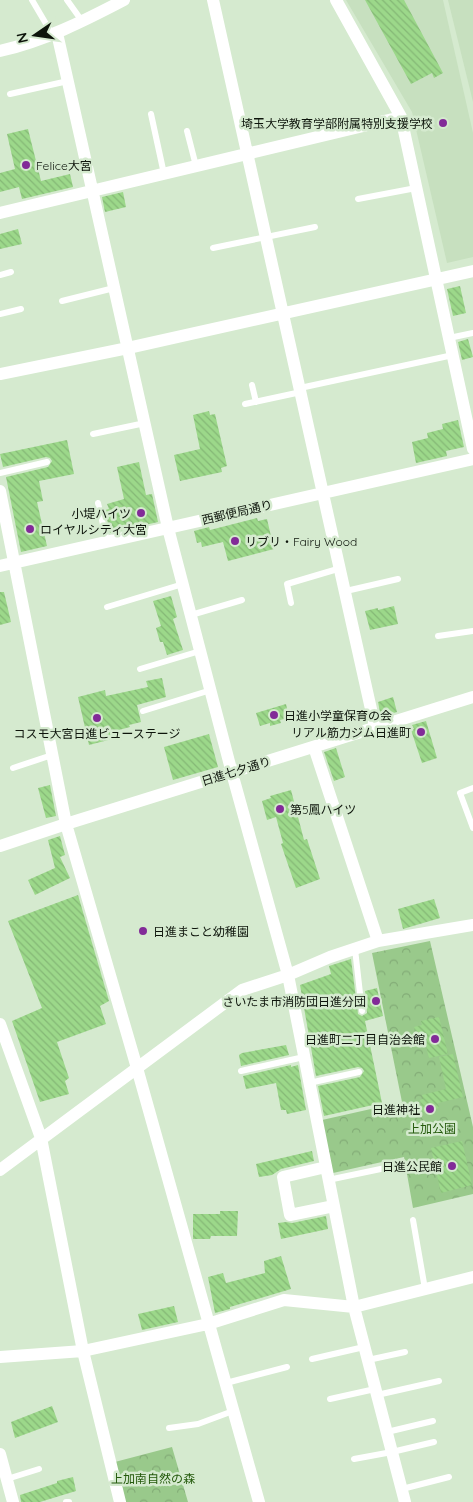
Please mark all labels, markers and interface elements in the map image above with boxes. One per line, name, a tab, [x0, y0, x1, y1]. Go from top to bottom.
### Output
north arrow	[10, 10, 60, 60]
text: N	[12, 31, 32, 45]
place label: 埼玉大学教育学部附属特別支援学校	[241, 116, 433, 131]
marker: 埼玉大学教育学部附属特別支援学校	[437, 117, 449, 129]
place label: Felice大宮	[36, 158, 92, 173]
marker: Felice大宮	[20, 159, 32, 171]
street label: 西郵便局通り	[200, 497, 274, 527]
place label: 小堤ハイツ	[71, 506, 131, 521]
marker: 小堤ハイツ	[135, 507, 147, 519]
place label: ロイヤルシティ大宮	[40, 522, 147, 537]
marker: ロイヤルシティ大宮	[24, 523, 36, 535]
place label: リブリ・Fairy Wood	[245, 534, 357, 549]
marker: リブリ・Fairy Wood	[229, 535, 241, 547]
place label: 日進小学童保育の会	[284, 708, 392, 723]
marker: 日進小学童保育の会	[268, 709, 280, 721]
marker: コスモ大宮日進ビューステージ	[91, 712, 103, 724]
place label: リアル筋力ジム日進町	[291, 725, 411, 740]
place label: コスモ大宮日進ビューステージ	[13, 726, 181, 741]
marker: リアル筋力ジム日進町	[415, 726, 427, 738]
street label: 日進七夕通り	[199, 753, 273, 789]
place label: 第5鳳ハイツ	[290, 802, 356, 817]
marker: 第5鳳ハイツ	[274, 803, 286, 815]
place label: 日進まこと幼稚園	[153, 924, 249, 939]
marker: 日進まこと幼稚園	[137, 925, 149, 937]
place label: さいたま市消防団日進分団	[222, 994, 366, 1009]
marker: さいたま市消防団日進分団	[370, 995, 382, 1007]
place label: 日進町二丁目自治会館	[305, 1032, 425, 1047]
marker: 日進町二丁目自治会館	[429, 1033, 441, 1045]
place label: 日進神社	[372, 1102, 420, 1117]
marker: 日進神社	[424, 1103, 436, 1115]
park label: 上加公園	[408, 1121, 456, 1136]
place label: 日進公民館	[382, 1159, 442, 1174]
marker: 日進公民館	[446, 1160, 458, 1172]
park label: 上加南自然の森	[111, 1471, 195, 1486]

